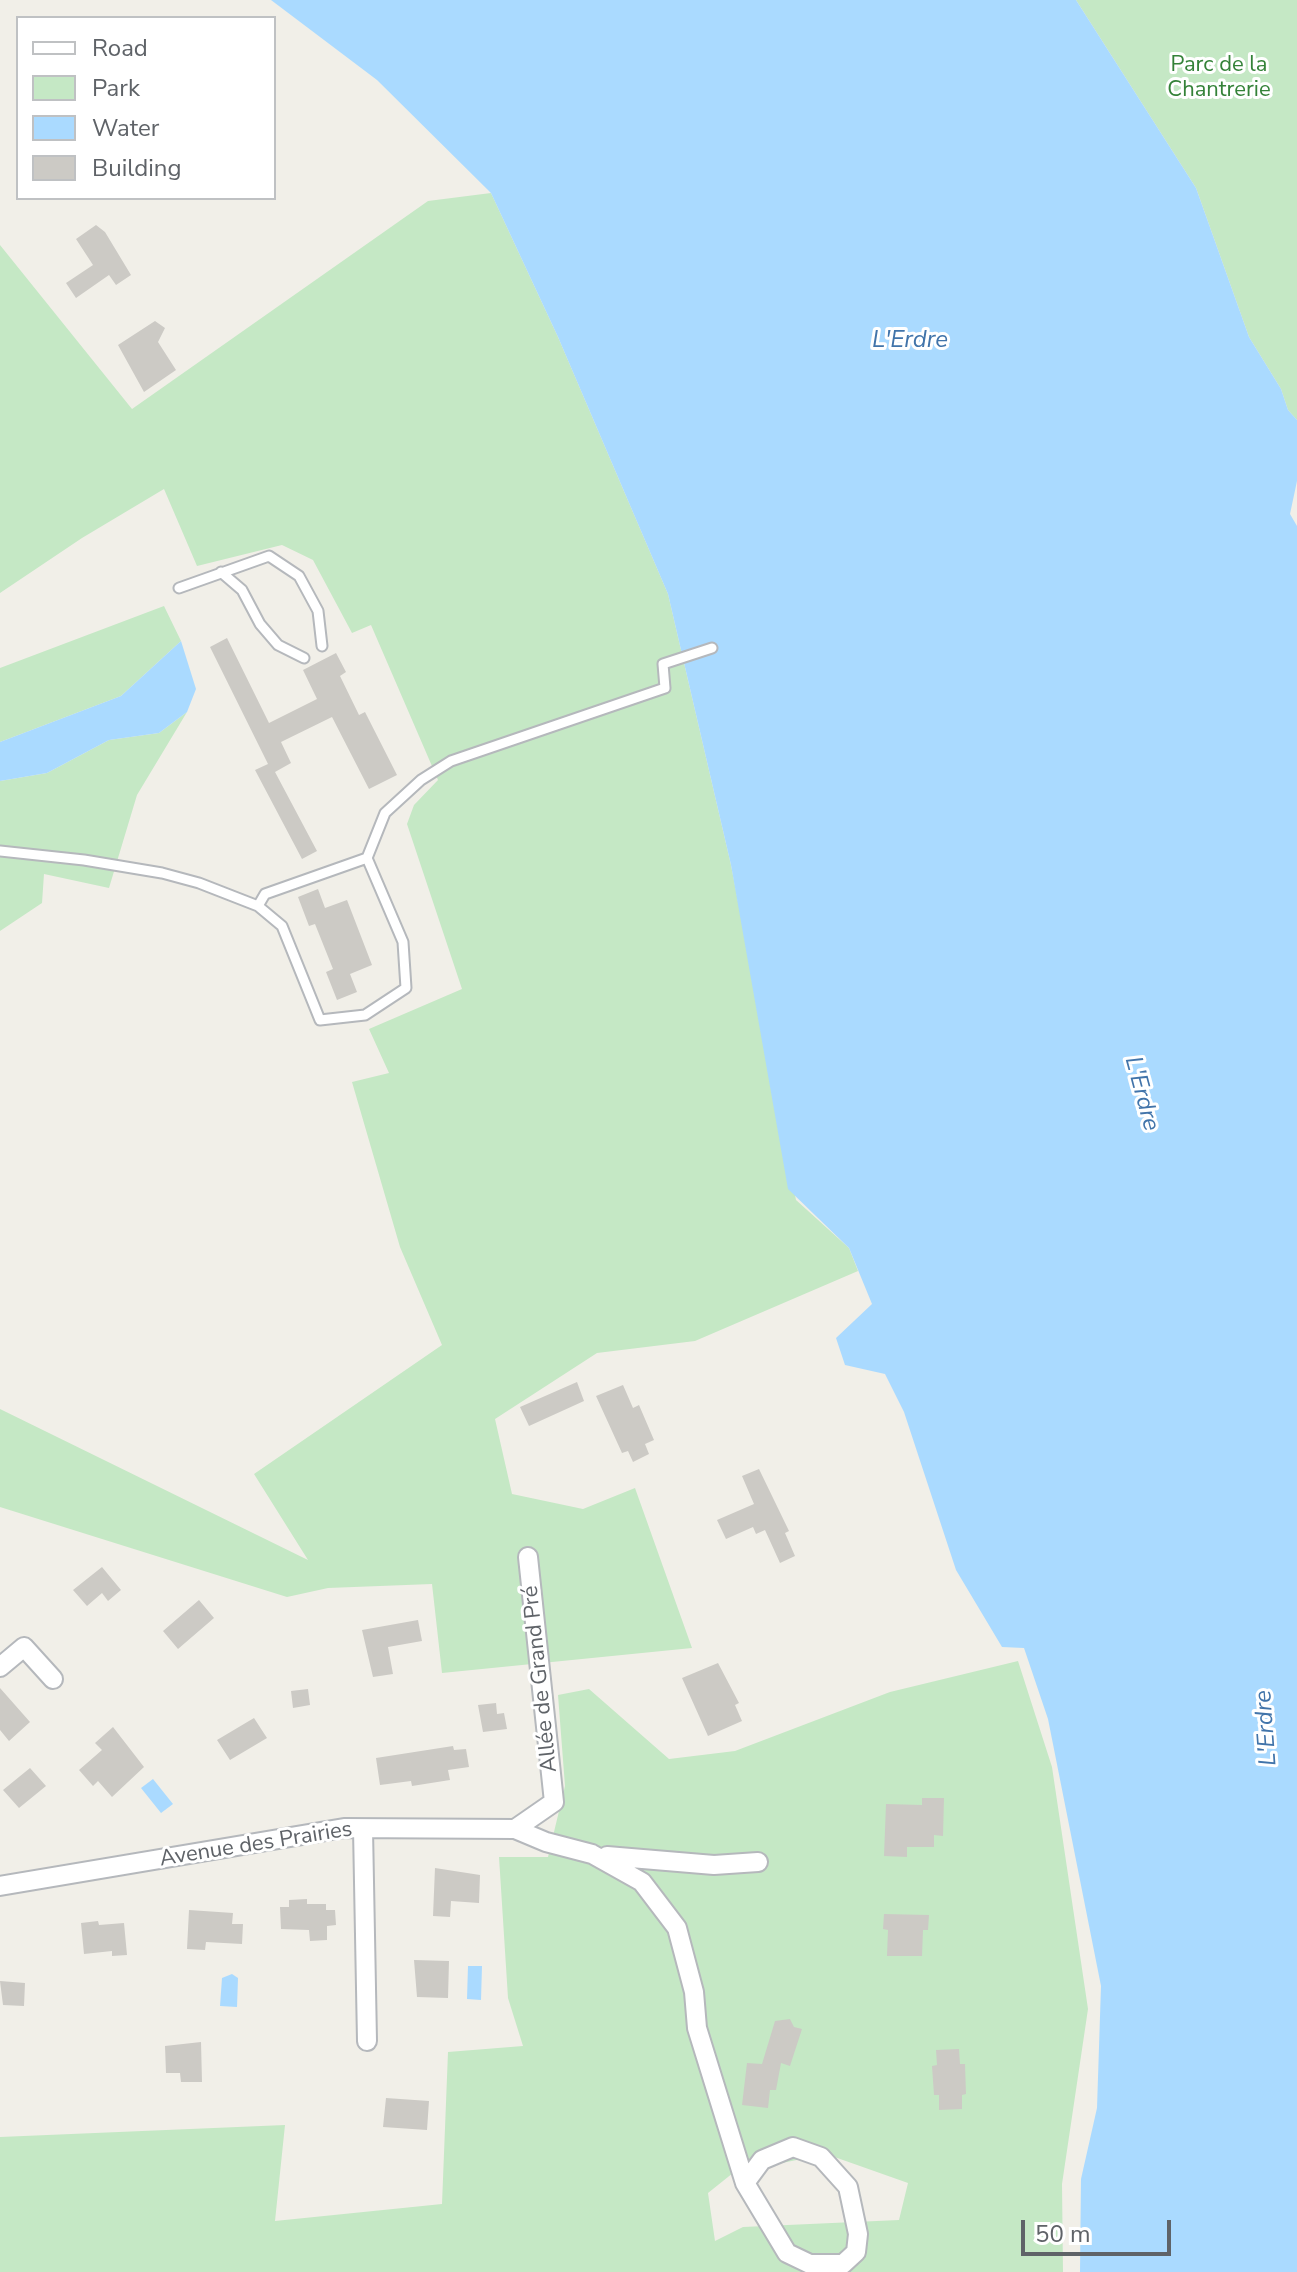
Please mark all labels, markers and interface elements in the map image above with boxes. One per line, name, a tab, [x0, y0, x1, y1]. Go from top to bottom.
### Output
legend	[16, 16, 276, 200]
text: Road	[92, 32, 148, 64]
park label: Parc de la Chantrerie	[1167, 53, 1271, 104]
text: Park	[92, 72, 140, 104]
text: Water	[92, 112, 159, 144]
text: Building	[92, 152, 182, 184]
water label: L'Erdre	[872, 327, 948, 355]
water label: L'Erdre	[1117, 1054, 1165, 1134]
street label: Allée de Grand Pré	[518, 1584, 564, 1774]
water label: L'Erdre	[1250, 1689, 1284, 1767]
street label: Avenue des Prairies	[158, 1817, 354, 1873]
scale bar	[1025, 2204, 1175, 2254]
text: 50 m	[1035, 2218, 1091, 2250]

